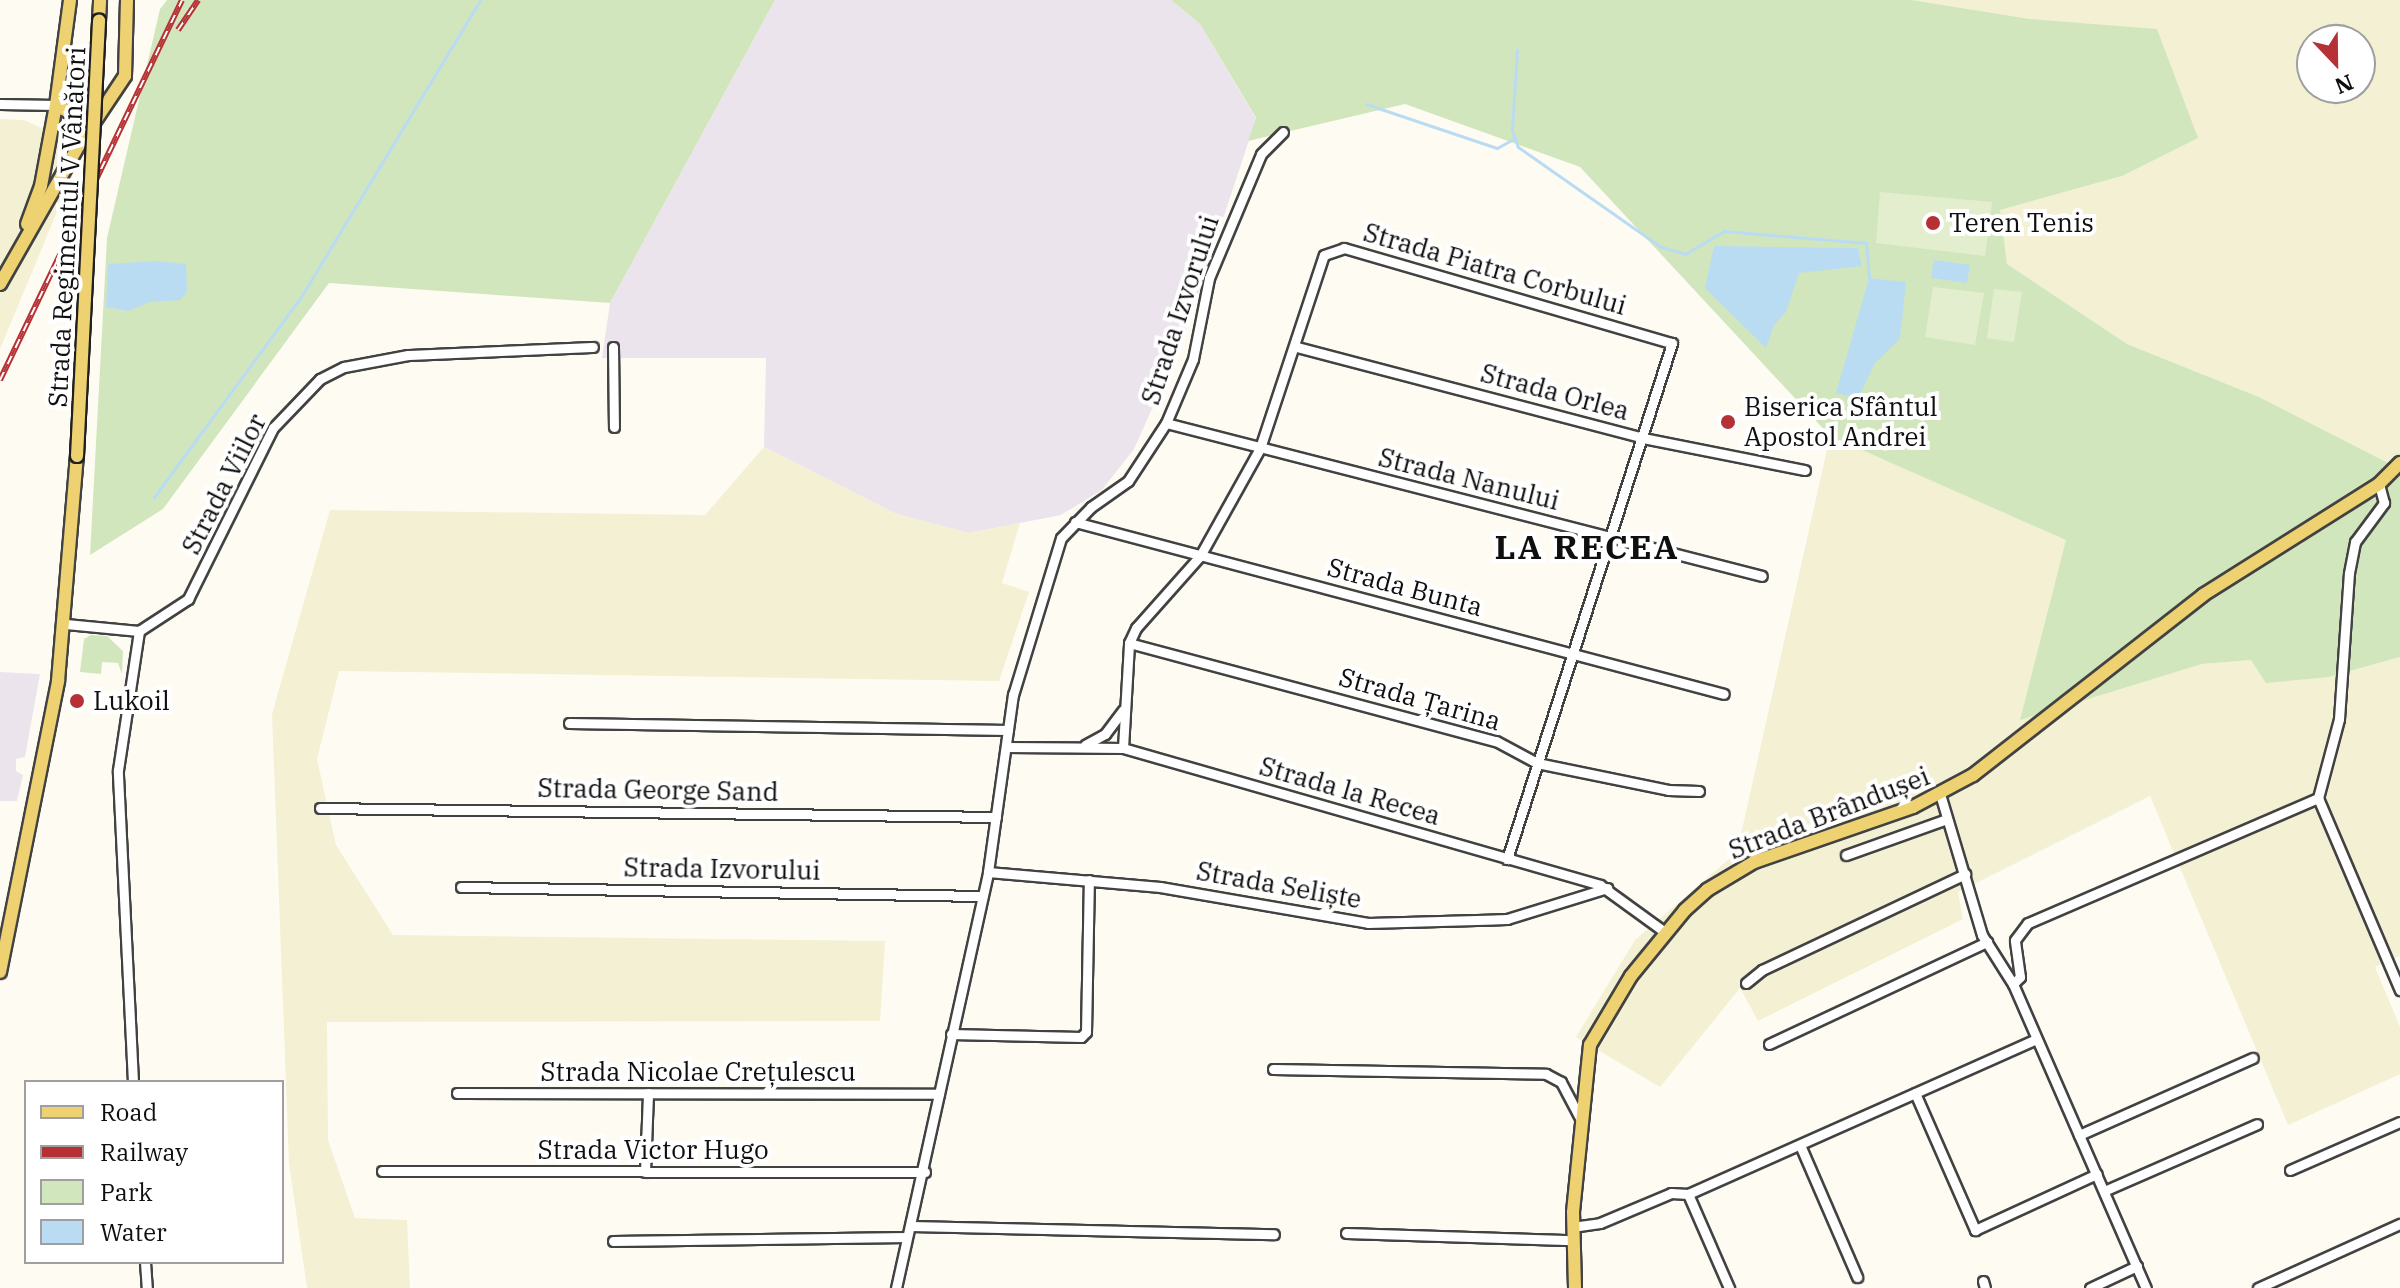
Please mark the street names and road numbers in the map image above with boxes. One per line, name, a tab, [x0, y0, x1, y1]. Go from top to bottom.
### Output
street label: Strada Regimentul V Vânători	[42, 46, 92, 408]
street label: Strada Izvorului	[1135, 212, 1225, 408]
street label: Strada Piatra Corbului	[1360, 217, 1630, 321]
street label: Strada Orlea	[1477, 357, 1633, 427]
street label: Strada Viilor	[175, 409, 273, 559]
street label: Strada Nanului	[1375, 441, 1563, 517]
street label: Strada Bunta	[1324, 551, 1486, 623]
street label: Strada Țarina	[1336, 661, 1504, 737]
street label: Strada la Recea	[1256, 750, 1444, 832]
street label: Strada Brândușei	[1724, 760, 1934, 866]
street label: Strada George Sand	[537, 772, 779, 808]
street label: Strada Izvorului	[623, 852, 821, 886]
street label: Strada Seliște	[1194, 855, 1364, 915]
street label: Strada Nicolae Crețulescu	[540, 1056, 856, 1088]
street label: Strada Victor Hugo	[537, 1134, 769, 1166]

